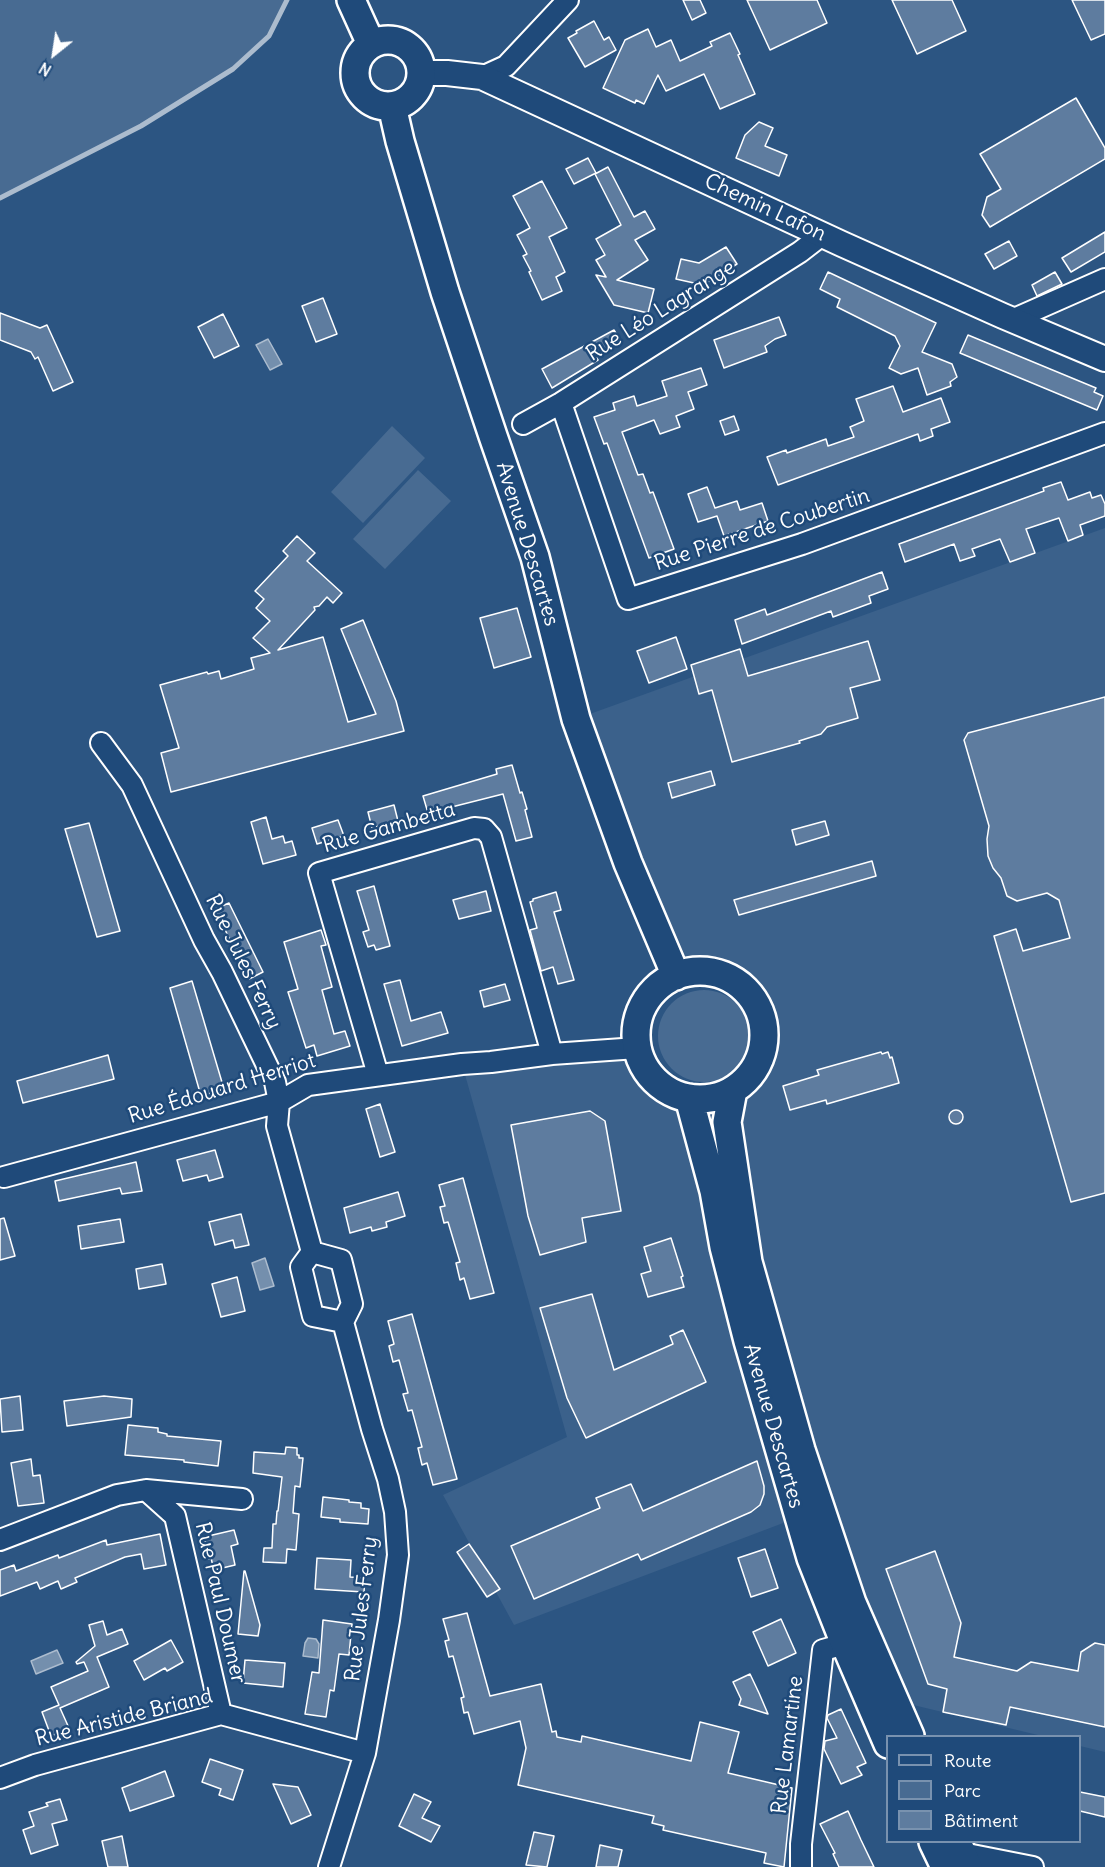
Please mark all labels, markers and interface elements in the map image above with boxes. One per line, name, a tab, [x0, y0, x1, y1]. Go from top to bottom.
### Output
north arrow	[24, 24, 84, 84]
text: N	[35, 58, 55, 81]
street label: Chemin Lafon	[700, 169, 830, 247]
street label: Rue Léo Lagrange	[582, 255, 740, 367]
street label: Avenue Descartes	[490, 459, 564, 629]
street label: Rue Pierre de Coubertin	[651, 483, 873, 577]
street label: Rue Gambetta	[320, 797, 458, 859]
street label: Rue Jules Ferry	[200, 891, 286, 1033]
street label: Rue Édouard Herriot	[125, 1049, 319, 1129]
street label: Avenue Descartes	[737, 1341, 809, 1511]
street label: Rue Paul Doumer	[189, 1520, 251, 1686]
street label: Rue Jules Ferry	[341, 1535, 383, 1683]
street label: Rue Lamartine	[767, 1674, 809, 1816]
street label: Rue Aristide Briand	[33, 1684, 215, 1752]
legend	[886, 1735, 1081, 1843]
text: Route	[944, 1749, 992, 1772]
text: Parc	[944, 1779, 981, 1802]
text: Bâtiment	[944, 1809, 1018, 1832]

